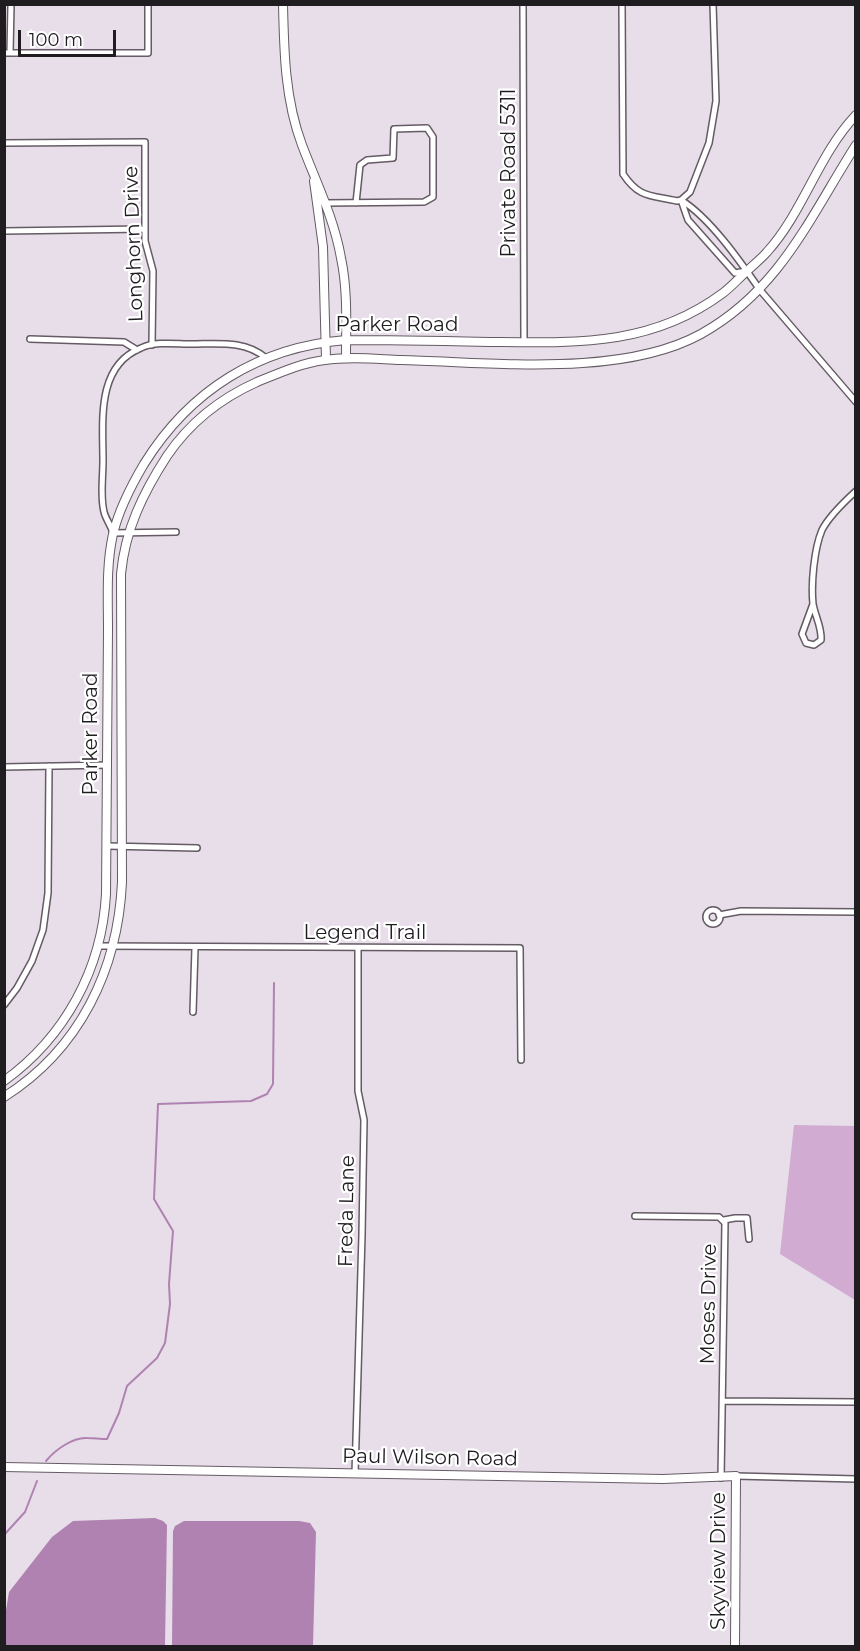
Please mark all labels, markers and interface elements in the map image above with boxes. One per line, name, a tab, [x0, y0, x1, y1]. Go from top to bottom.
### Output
scale bar	[21, 18, 118, 56]
text: 100 m	[29, 29, 83, 51]
street label: Private Road 5311	[497, 89, 521, 257]
street label: Longhorn Drive	[119, 165, 149, 323]
street label: Parker Road	[336, 313, 458, 337]
street label: Parker Road	[79, 673, 103, 795]
street label: Legend Trail	[304, 921, 426, 945]
street label: Freda Lane	[334, 1155, 360, 1267]
street label: Moses Drive	[696, 1243, 722, 1365]
street label: Paul Wilson Road	[342, 1444, 518, 1472]
street label: Skyview Drive	[707, 1492, 731, 1630]

